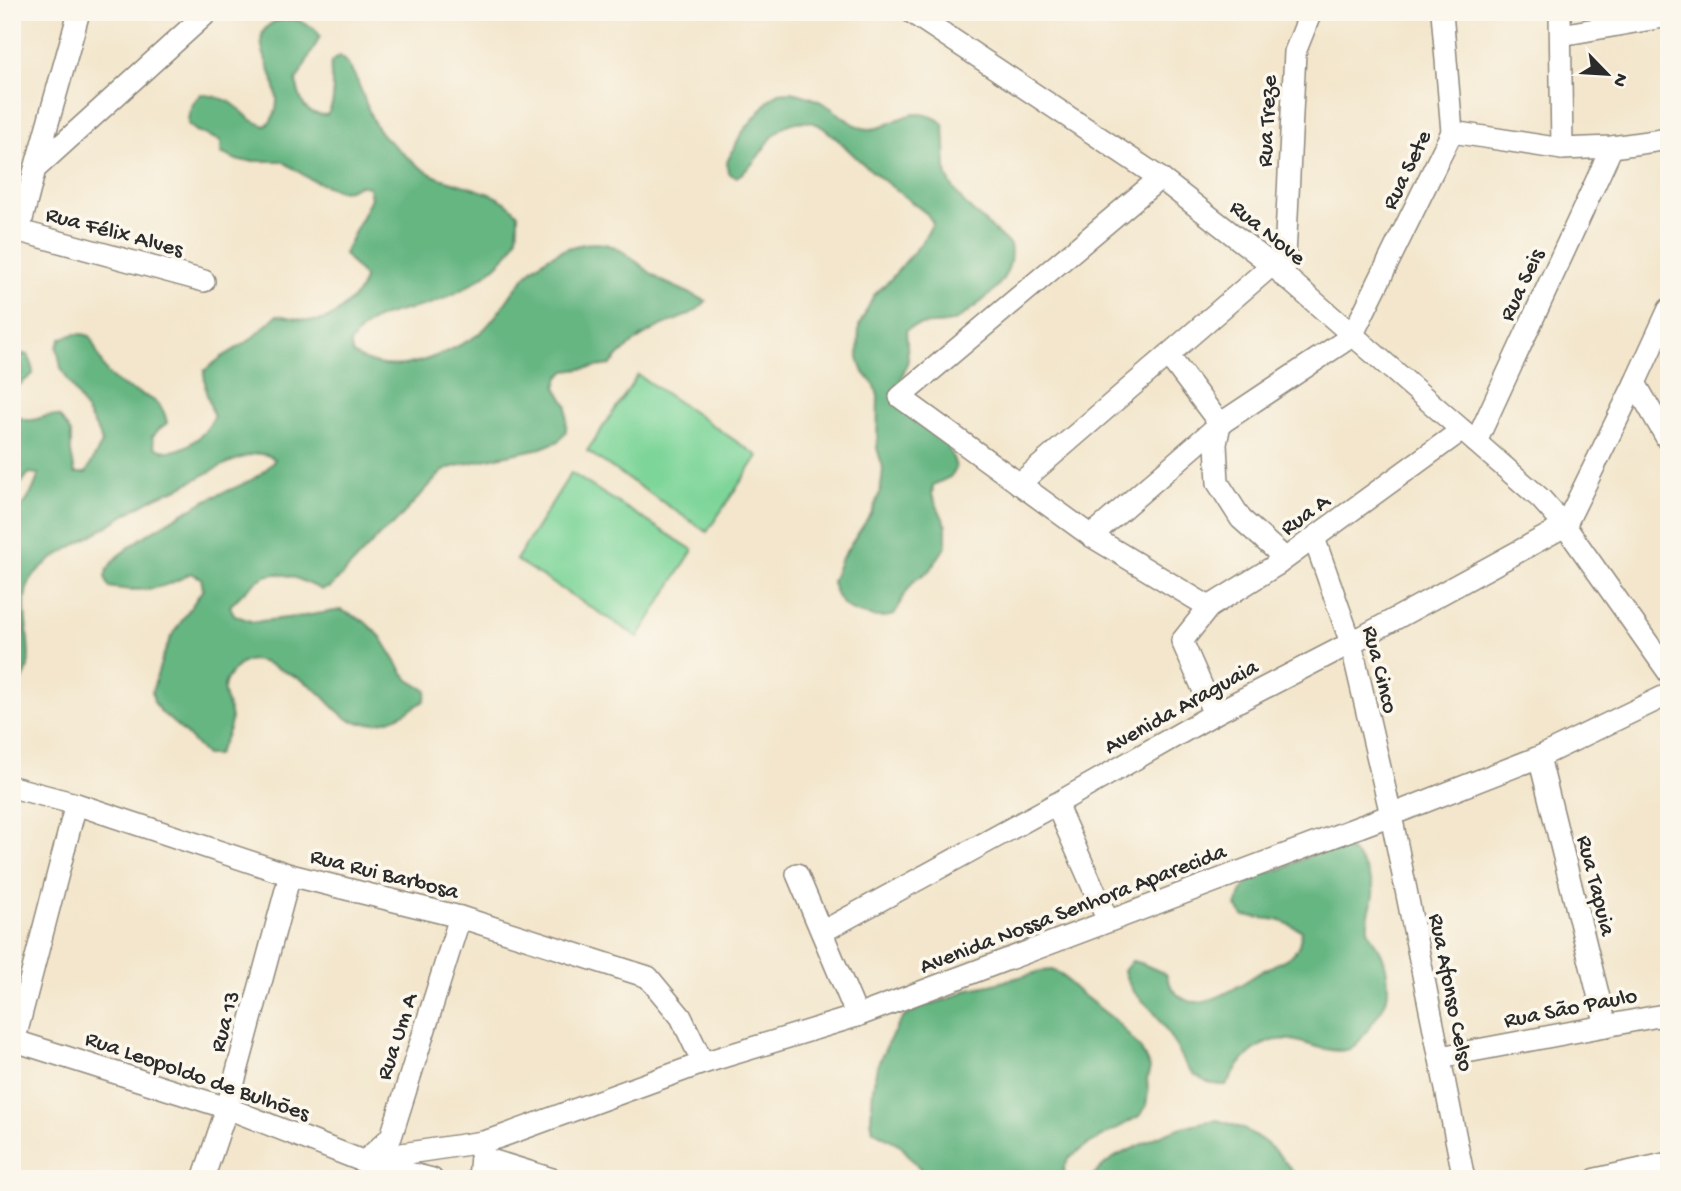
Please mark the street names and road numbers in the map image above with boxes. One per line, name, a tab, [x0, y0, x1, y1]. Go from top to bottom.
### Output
street label: Rua Treze	[1253, 73, 1284, 168]
street label: Rua Sete	[1377, 125, 1439, 215]
street label: Rua Nove	[1223, 195, 1311, 273]
street label: Rua Félix Alves	[42, 202, 186, 265]
street label: Rua Seis	[1495, 244, 1552, 326]
street label: Rua A	[1276, 488, 1337, 543]
street label: Rua Cinco	[1355, 623, 1403, 716]
street label: Avenida Araguaia	[1100, 654, 1265, 762]
street label: Rua Tapuia	[1569, 833, 1620, 940]
street label: Avenida Nossa Senhora Aparecida	[916, 839, 1231, 981]
street label: Rua Rui Barbosa	[307, 844, 463, 907]
street label: Rua Afonso Celso	[1421, 911, 1478, 1074]
street label: Rua São Paulo	[1502, 983, 1640, 1036]
street label: Rua 13	[205, 988, 247, 1055]
street label: Rua Um A	[372, 989, 425, 1084]
street label: Rua Leopoldo de Bulhões	[81, 1026, 313, 1129]

